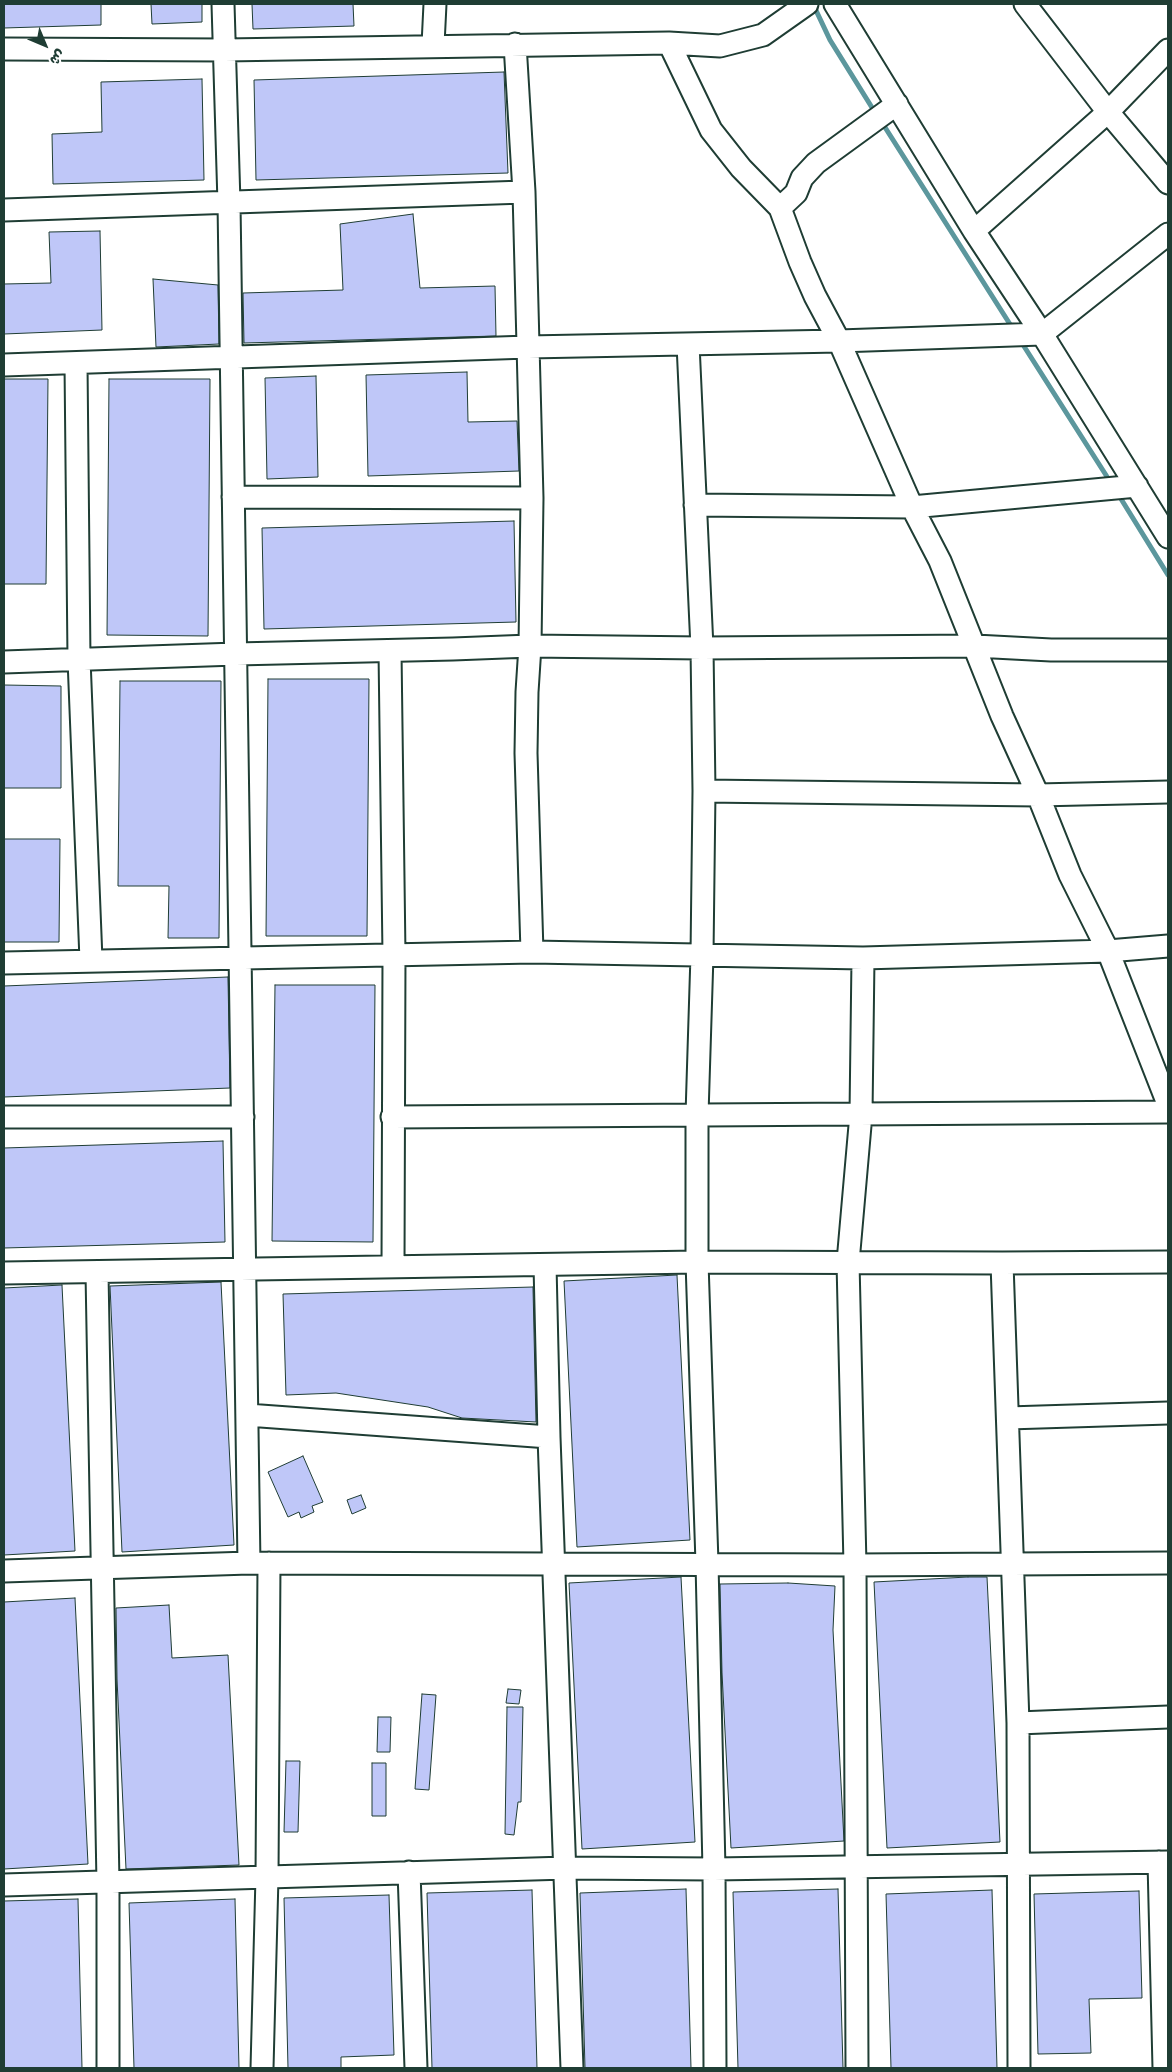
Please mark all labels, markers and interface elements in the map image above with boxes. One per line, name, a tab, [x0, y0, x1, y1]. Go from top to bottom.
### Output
north arrow	[20, 20, 70, 70]
text: ش	[45, 45, 67, 67]

